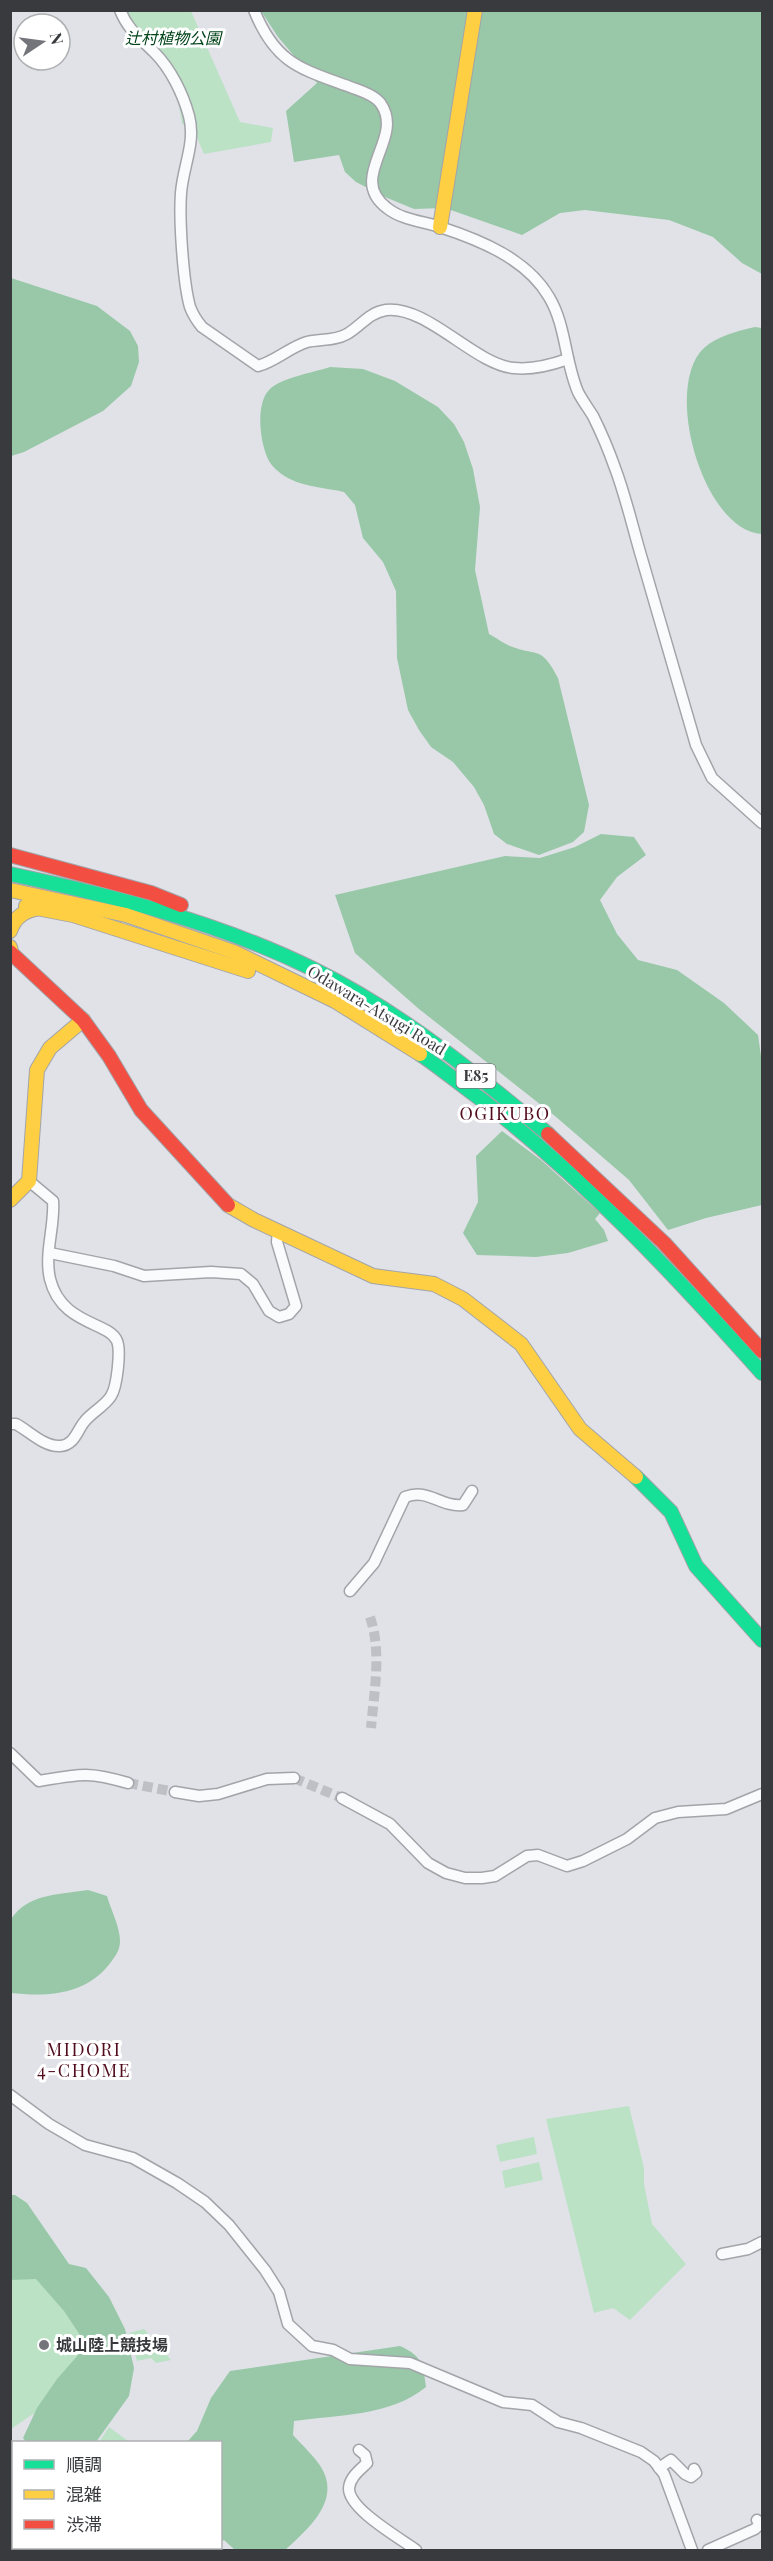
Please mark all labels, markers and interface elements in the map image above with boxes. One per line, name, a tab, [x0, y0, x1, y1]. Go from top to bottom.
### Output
north arrow	[12, 12, 72, 72]
park label: 辻村植物公園	[125, 27, 223, 48]
text: N	[46, 31, 69, 47]
street label: Odawara-Atsugi Road	[304, 960, 450, 1059]
road number: E85	[456, 1064, 496, 1088]
district label: OGIKUBO	[459, 1101, 551, 1125]
district label: MIDORI 4-CHOME	[37, 2037, 131, 2082]
place label: 城山陸上競技場	[56, 2334, 168, 2355]
marker: 城山陸上競技場	[37, 2338, 51, 2352]
legend	[12, 2441, 222, 2549]
text: 順調	[66, 2452, 102, 2476]
text: 混雑	[66, 2482, 102, 2506]
text: 渋滞	[66, 2512, 102, 2536]

